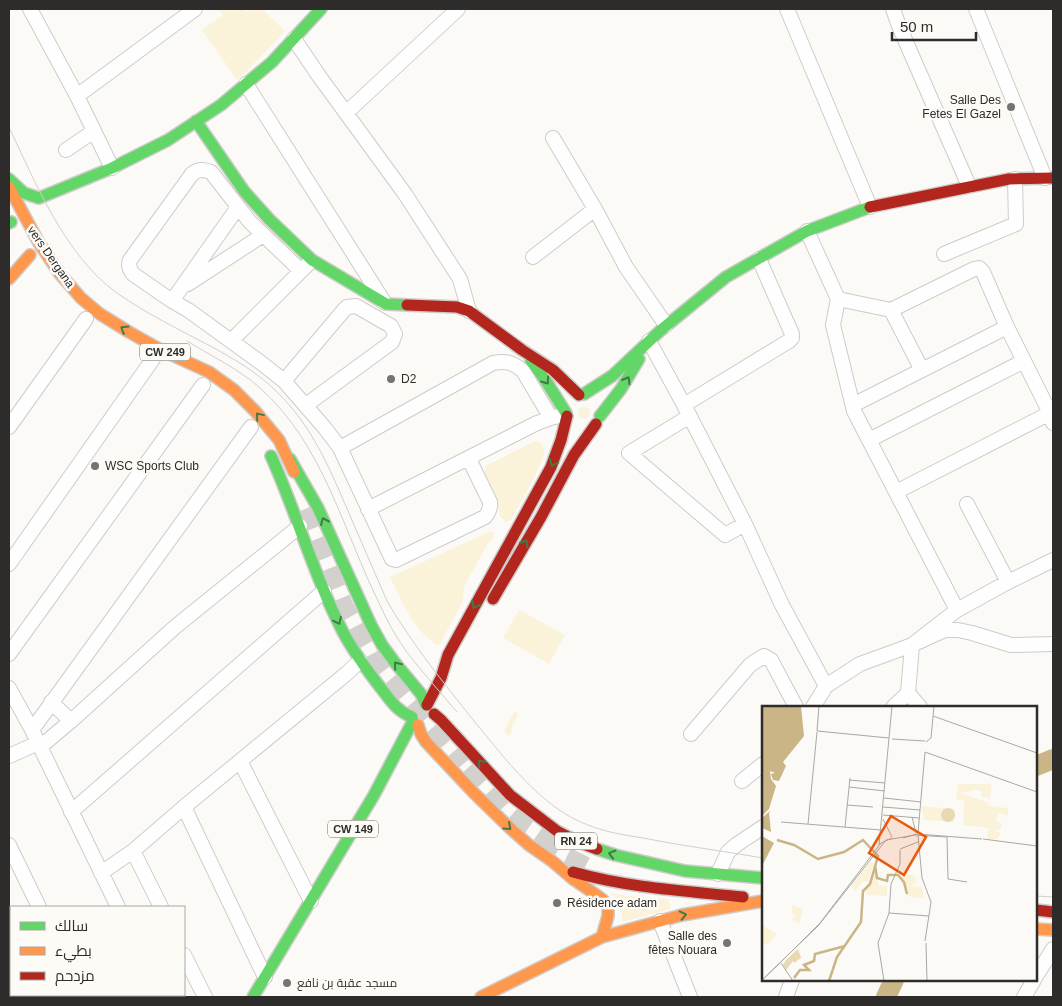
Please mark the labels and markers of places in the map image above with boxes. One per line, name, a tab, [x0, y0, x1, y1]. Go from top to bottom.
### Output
place label: Salle Des Fetes El Gazel	[922, 93, 1001, 121]
marker: Salle Des Fetes El Gazel	[1005, 101, 1017, 113]
place label: D2	[401, 372, 417, 386]
marker: D2	[385, 373, 397, 385]
place label: WSC Sports Club	[105, 459, 199, 473]
marker: WSC Sports Club	[89, 460, 101, 472]
place label: Résidence adam	[567, 896, 657, 910]
marker: Résidence adam	[551, 897, 563, 909]
place label: Salle des fêtes Nouara	[648, 929, 717, 957]
marker: Salle des fêtes Nouara	[721, 937, 733, 949]
place label: مسجد عقبة بن نافع	[297, 976, 397, 991]
marker: مسجد عقبة بن نافع	[281, 977, 293, 989]

